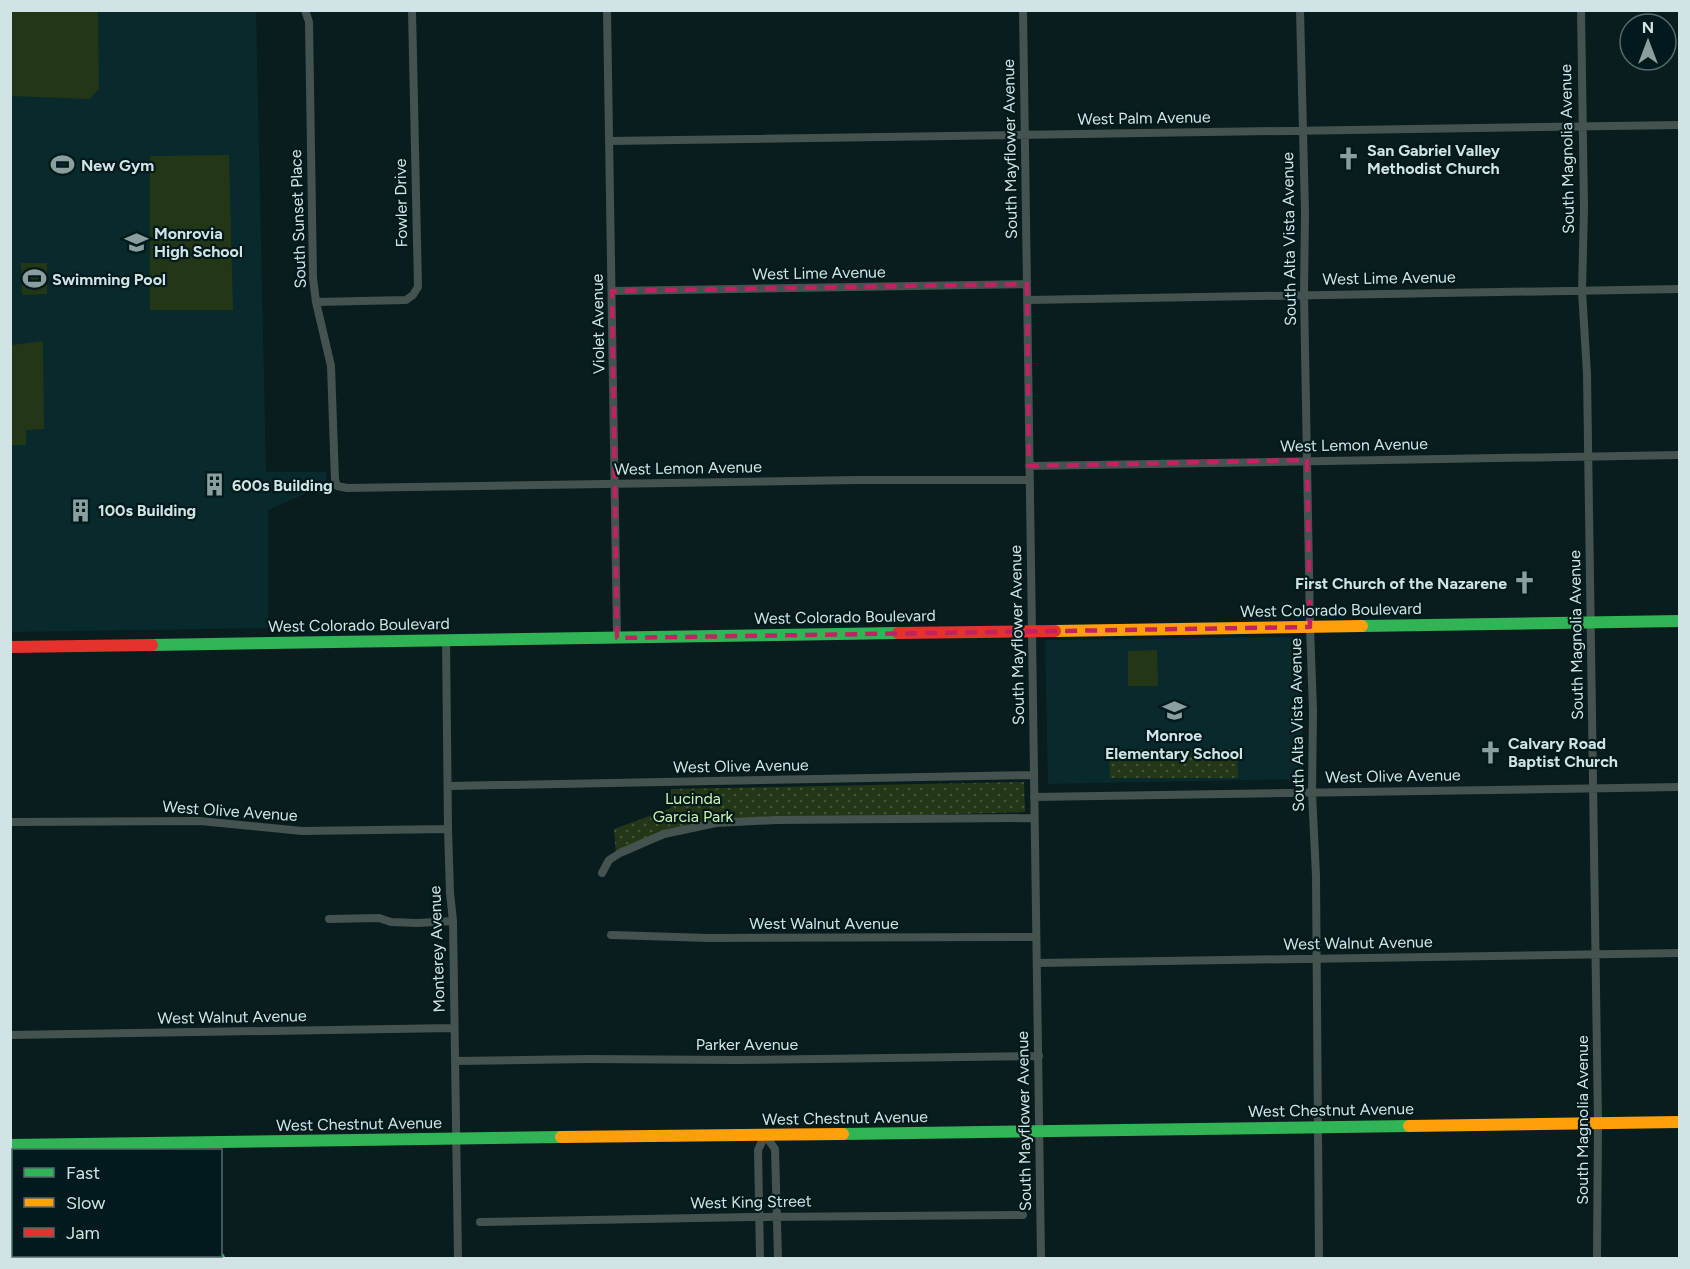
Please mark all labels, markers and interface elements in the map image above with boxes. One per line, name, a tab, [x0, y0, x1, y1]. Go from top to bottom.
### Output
north arrow	[1618, 12, 1678, 72]
text: N	[1642, 18, 1654, 37]
street label: South Mayflower Avenue	[999, 59, 1021, 239]
street label: South Magnolia Avenue	[1556, 64, 1578, 234]
street label: West Palm Avenue	[1077, 107, 1211, 129]
place label: San Gabriel Valley Methodist Church	[1367, 141, 1501, 178]
church icon: San Gabriel Valley Methodist Church	[1336, 146, 1362, 172]
street label: South Sunset Place	[286, 149, 310, 289]
sports icon: New Gym	[50, 152, 76, 178]
street label: South Alta Vista Avenue	[1278, 152, 1300, 326]
place label: New Gym	[81, 156, 154, 175]
street label: Fowler Drive	[391, 158, 411, 248]
place label: Monrovia High School	[154, 224, 243, 261]
school or university icon: Monrovia High School	[123, 229, 149, 255]
street label: West Lime Avenue	[752, 262, 886, 284]
sports icon: Swimming Pool	[21, 266, 47, 292]
street label: West Lime Avenue	[1322, 267, 1456, 289]
place label: Swimming Pool	[52, 270, 166, 289]
street label: Violet Avenue	[588, 273, 608, 374]
street label: West Lemon Avenue	[1280, 434, 1428, 456]
street label: West Lemon Avenue	[614, 457, 762, 479]
building icon: 600s Building	[201, 472, 227, 498]
place label: 600s Building	[232, 476, 333, 495]
building icon: 100s Building	[67, 497, 93, 523]
place label: 100s Building	[98, 501, 196, 520]
street label: South Mayflower Avenue	[1006, 545, 1028, 725]
street label: South Magnolia Avenue	[1565, 550, 1587, 720]
church icon: First Church of the Nazarene	[1512, 570, 1538, 596]
place label: First Church of the Nazarene	[1295, 574, 1507, 593]
street label: West Colorado Boulevard	[1240, 599, 1422, 621]
street label: West Colorado Boulevard	[754, 606, 936, 628]
street label: West Colorado Boulevard	[268, 614, 450, 636]
street label: South Alta Vista Avenue	[1286, 638, 1308, 812]
school or university icon: Monroe Elementary School	[1161, 697, 1187, 723]
place label: Monroe Elementary School	[1105, 726, 1243, 763]
place label: Calvary Road Baptist Church	[1508, 734, 1618, 771]
church icon: Calvary Road Baptist Church	[1477, 739, 1503, 765]
street label: West Olive Avenue	[673, 755, 809, 777]
street label: West Olive Avenue	[1325, 765, 1461, 787]
park label: Lucinda Garcia Park	[653, 789, 734, 826]
street label: West Olive Avenue	[162, 797, 298, 825]
street label: Monterey Avenue	[425, 885, 449, 1013]
street label: West Walnut Avenue	[749, 914, 899, 933]
street label: West Walnut Avenue	[1283, 932, 1433, 954]
street label: West Walnut Avenue	[157, 1006, 307, 1028]
street label: South Mayflower Avenue	[1013, 1031, 1035, 1211]
street label: Parker Avenue	[696, 1035, 798, 1054]
street label: South Magnolia Avenue	[1573, 1035, 1592, 1205]
street label: West Chestnut Avenue	[1248, 1099, 1414, 1121]
street label: West Chestnut Avenue	[762, 1107, 928, 1129]
street label: West Chestnut Avenue	[276, 1113, 442, 1135]
legend	[12, 1149, 222, 1257]
text: Fast	[66, 1162, 100, 1184]
street label: West King Street	[690, 1191, 812, 1213]
text: Slow	[66, 1192, 105, 1214]
text: Jam	[66, 1222, 100, 1244]

